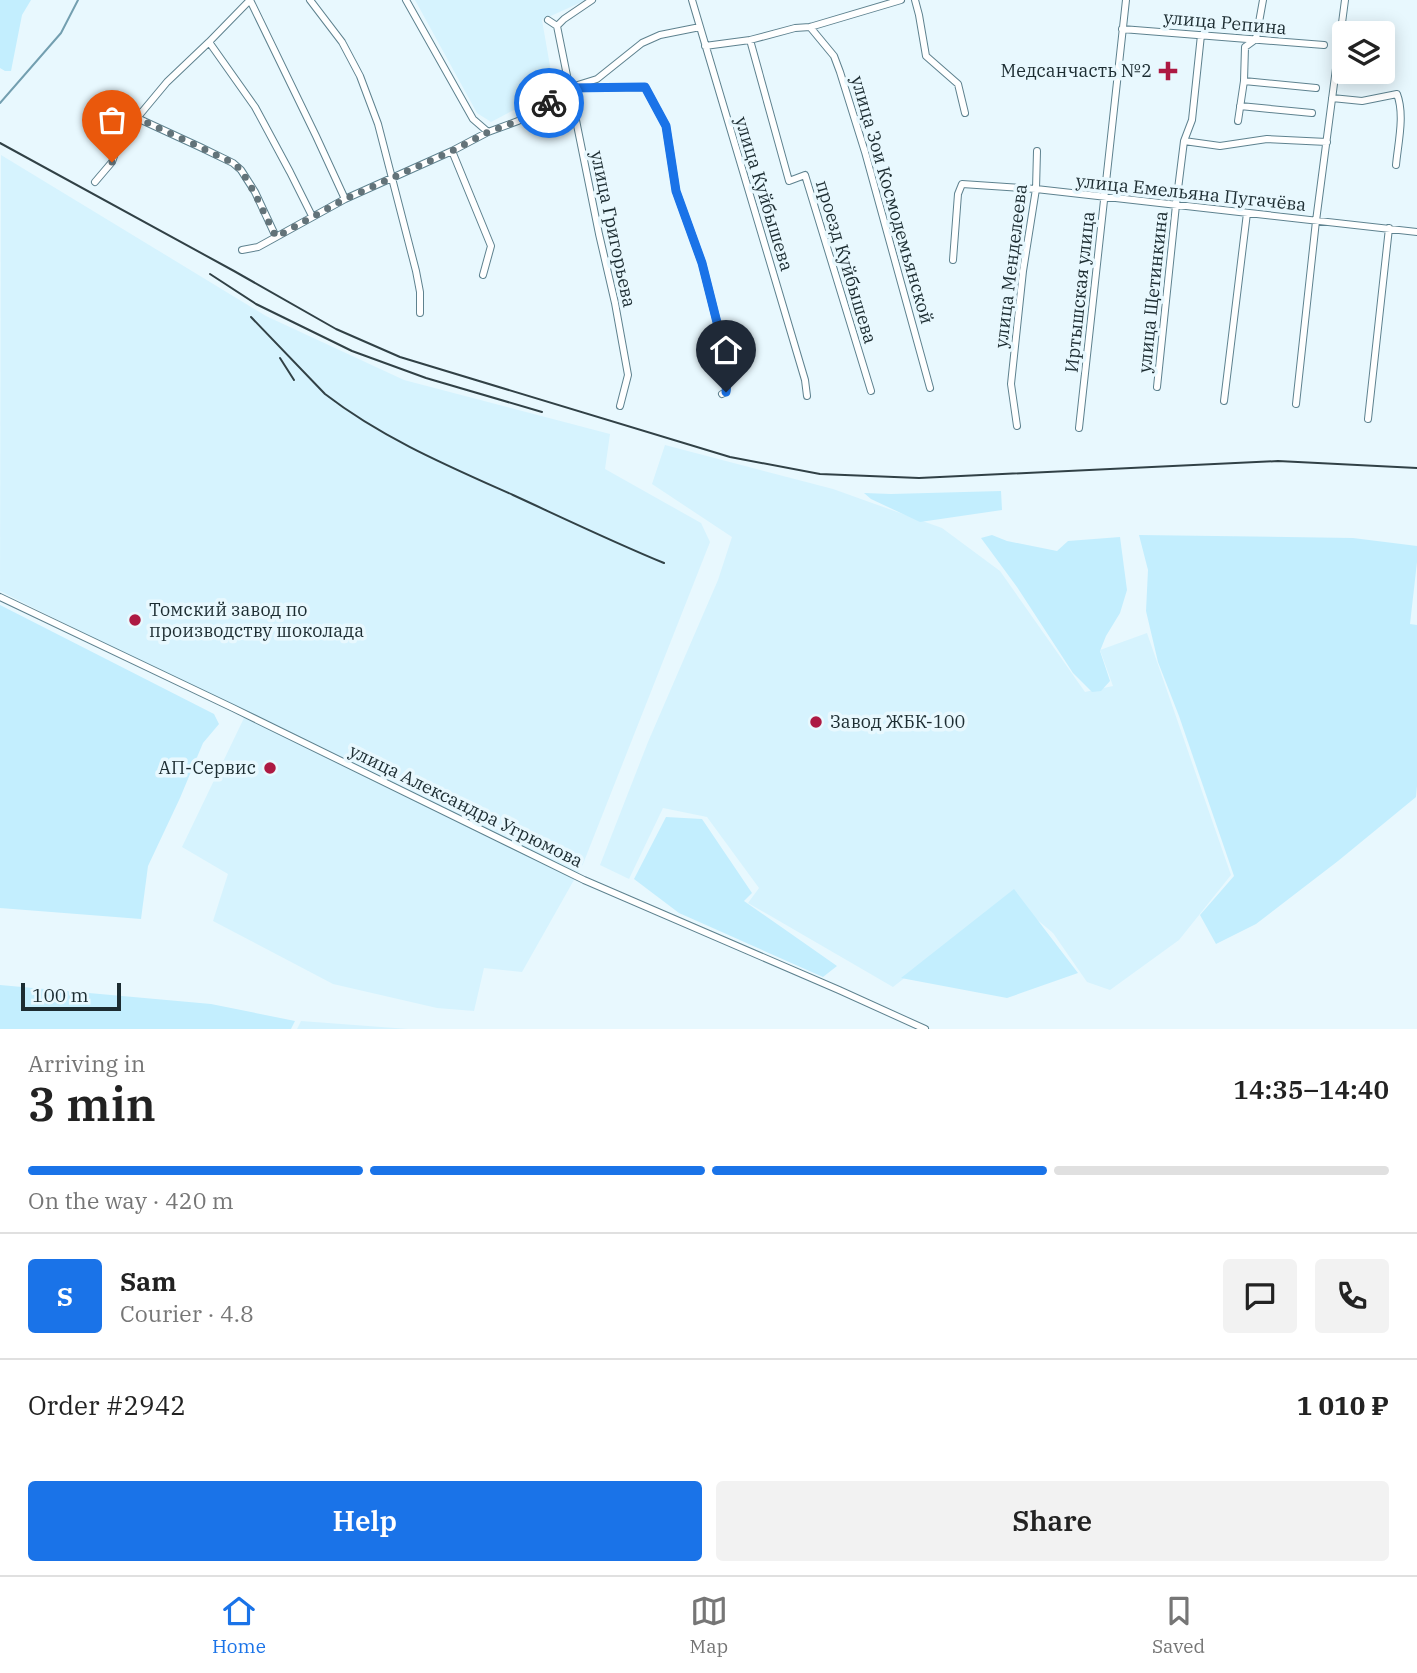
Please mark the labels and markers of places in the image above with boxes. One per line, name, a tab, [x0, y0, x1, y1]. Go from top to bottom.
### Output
place label: Медсанчасть №2	[1000, 59, 1152, 82]
marker: Медсанчасть №2	[1158, 61, 1178, 81]
pin	[82, 90, 142, 162]
pin	[696, 320, 756, 392]
place label: Томский завод по производству шоколада	[149, 598, 364, 642]
marker: Томский завод по производству шоколада	[127, 612, 143, 628]
place label: Завод ЖБК-100	[830, 710, 965, 733]
marker: Завод ЖБК-100	[808, 714, 824, 730]
place label: АП-Сервис	[159, 756, 256, 779]
marker: АП-Сервис	[262, 760, 278, 776]

